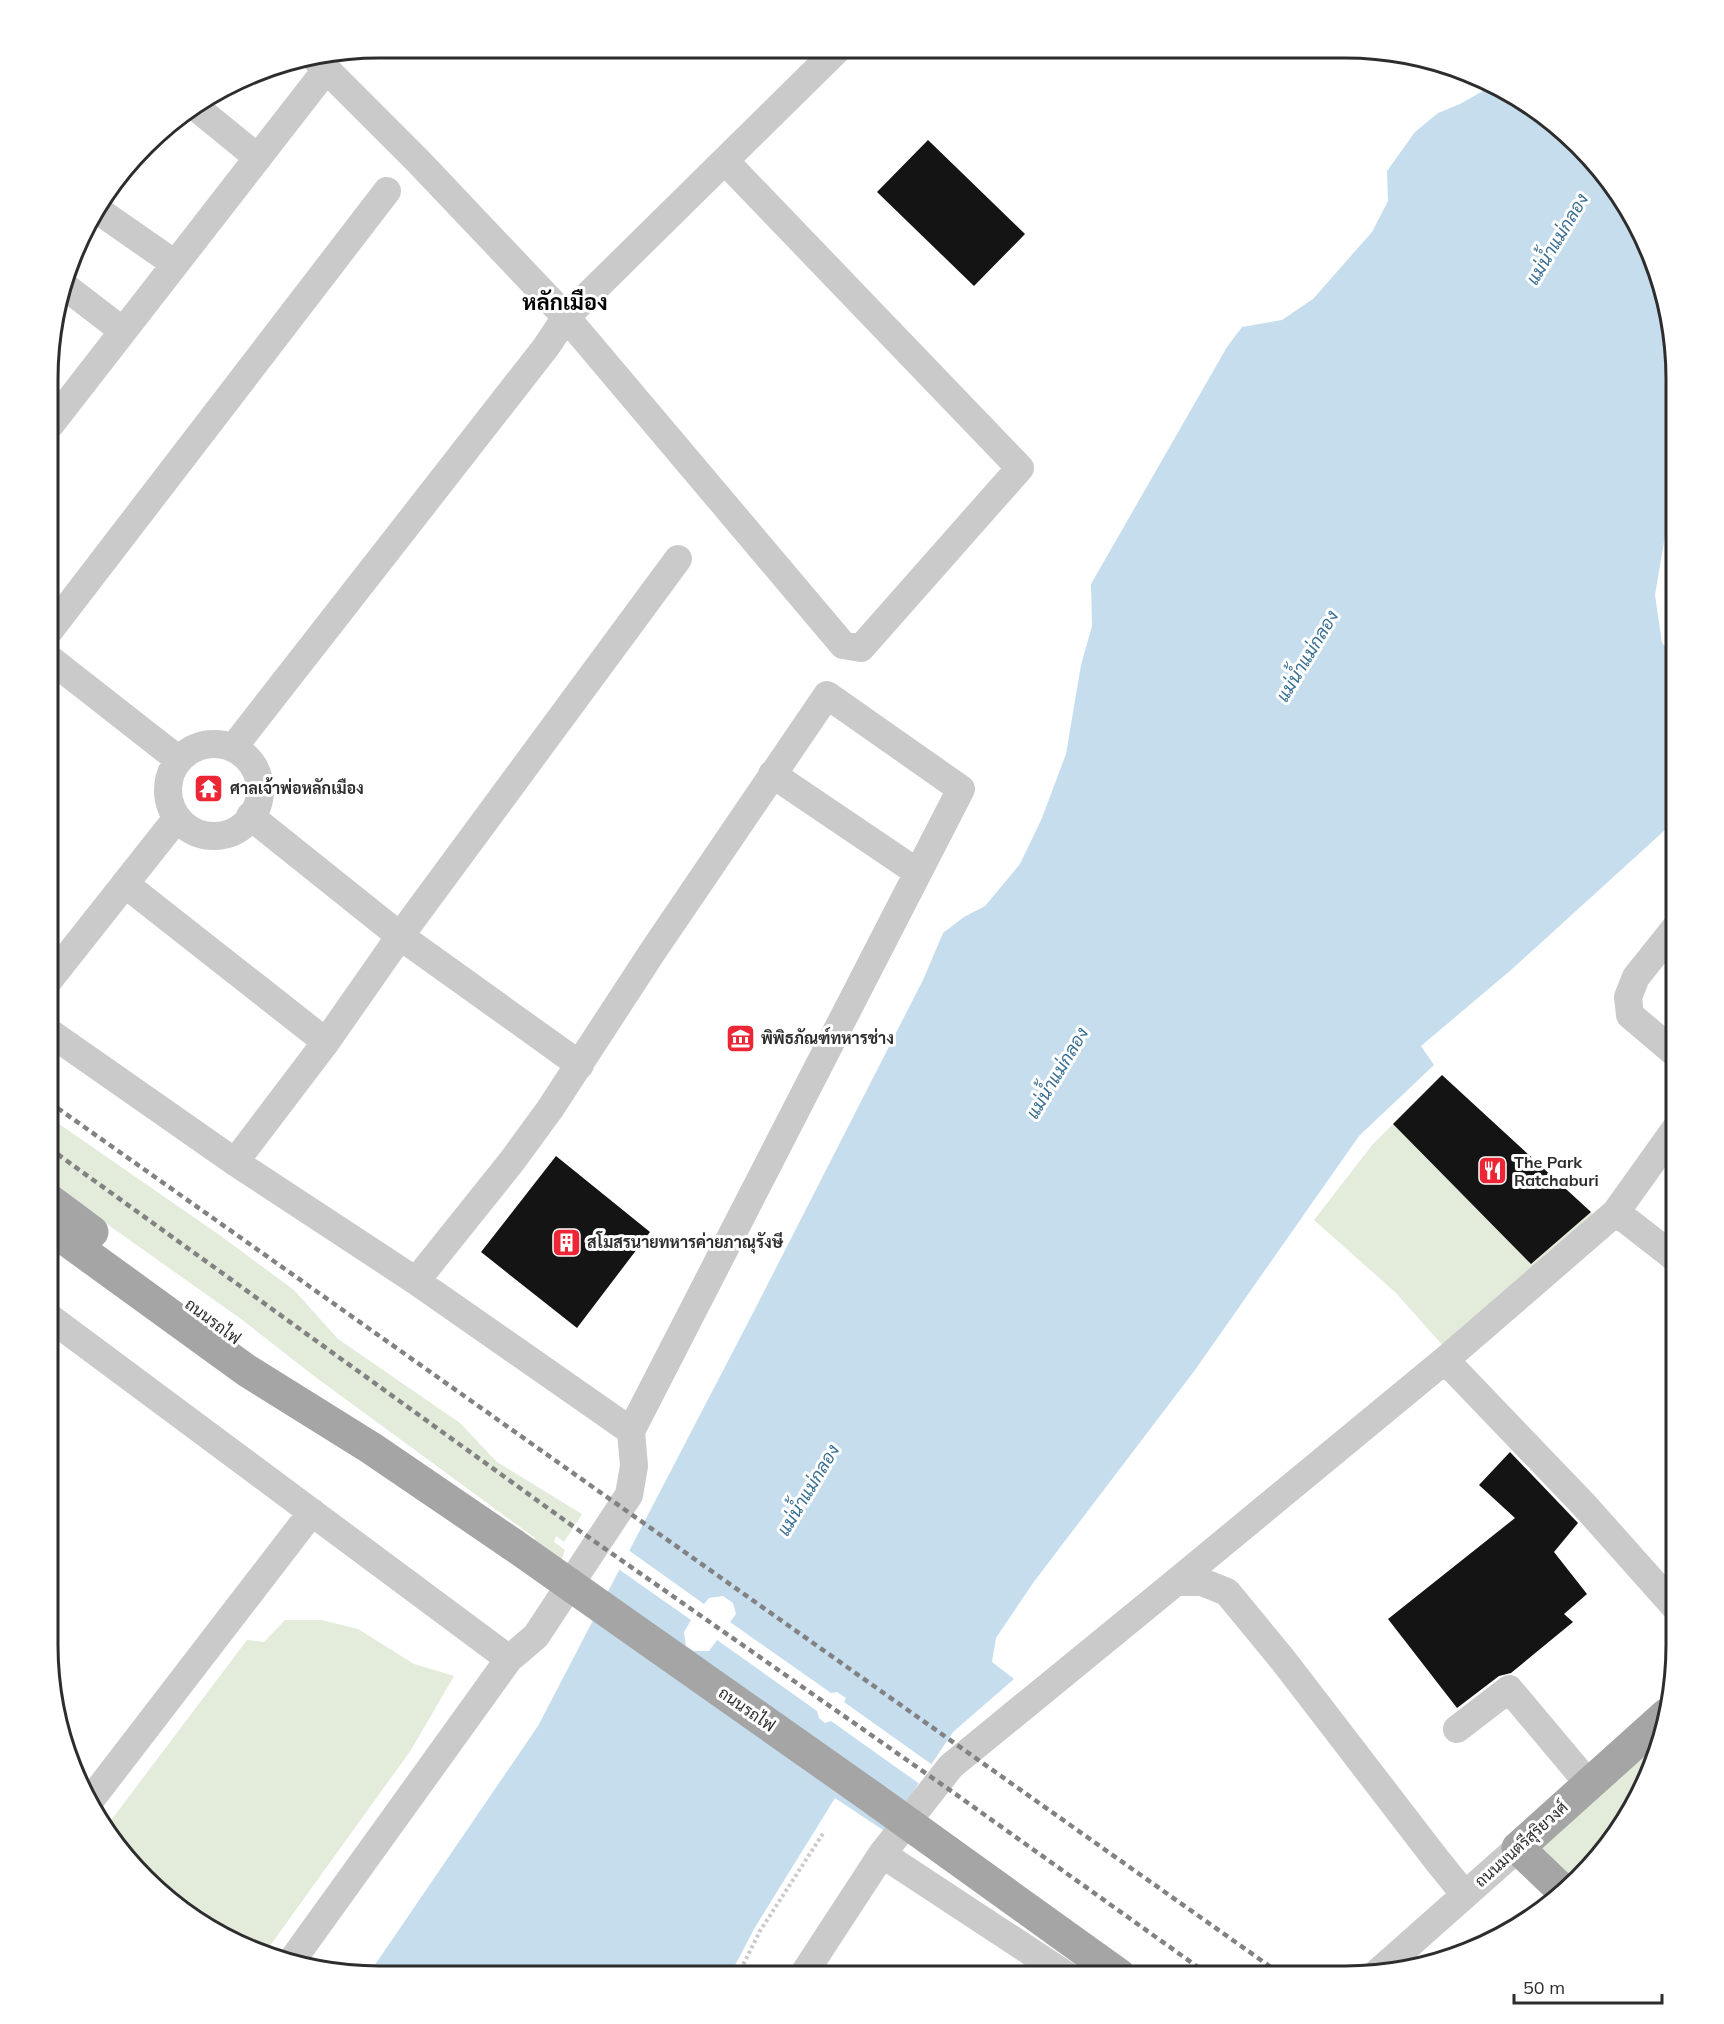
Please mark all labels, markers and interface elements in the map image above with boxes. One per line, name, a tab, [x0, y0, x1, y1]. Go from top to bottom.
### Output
water label: แม่น้ำแม่กลอง	[1517, 187, 1593, 289]
district label: หลักเมือง	[522, 288, 608, 316]
water label: แม่น้ำแม่กลอง	[1267, 604, 1343, 706]
temple icon: ศาลเจ้าพ่อหลักเมือง	[193, 772, 225, 804]
place label: ศาลเจ้าพ่อหลักเมือง	[230, 777, 364, 798]
water label: แม่น้ำแม่กลอง	[1017, 1021, 1093, 1123]
museum icon: พิพิธภัณฑ์ทหารช่าง	[724, 1022, 756, 1054]
place label: พิพิธภัณฑ์ทหารช่าง	[761, 1027, 894, 1048]
place label: The Park Ratchaburi	[1514, 1152, 1599, 1190]
restaurant icon: The Park Ratchaburi	[1477, 1155, 1509, 1187]
building icon: สโมสรนายทหารค่ายภาณุรังษี	[550, 1226, 582, 1258]
place label: สโมสรนายทหารค่ายภาณุรังษี	[587, 1231, 784, 1254]
street label: ถนนรถไฟ	[181, 1293, 245, 1348]
water label: แม่น้ำแม่กลอง	[768, 1438, 844, 1540]
street label: ถนนรถไฟ	[715, 1681, 780, 1736]
street label: ถนนมนตรีสุริยวงศ์	[1469, 1795, 1573, 1893]
scale bar	[1514, 1967, 1662, 2005]
text: 50 m	[1523, 1976, 1565, 1999]

